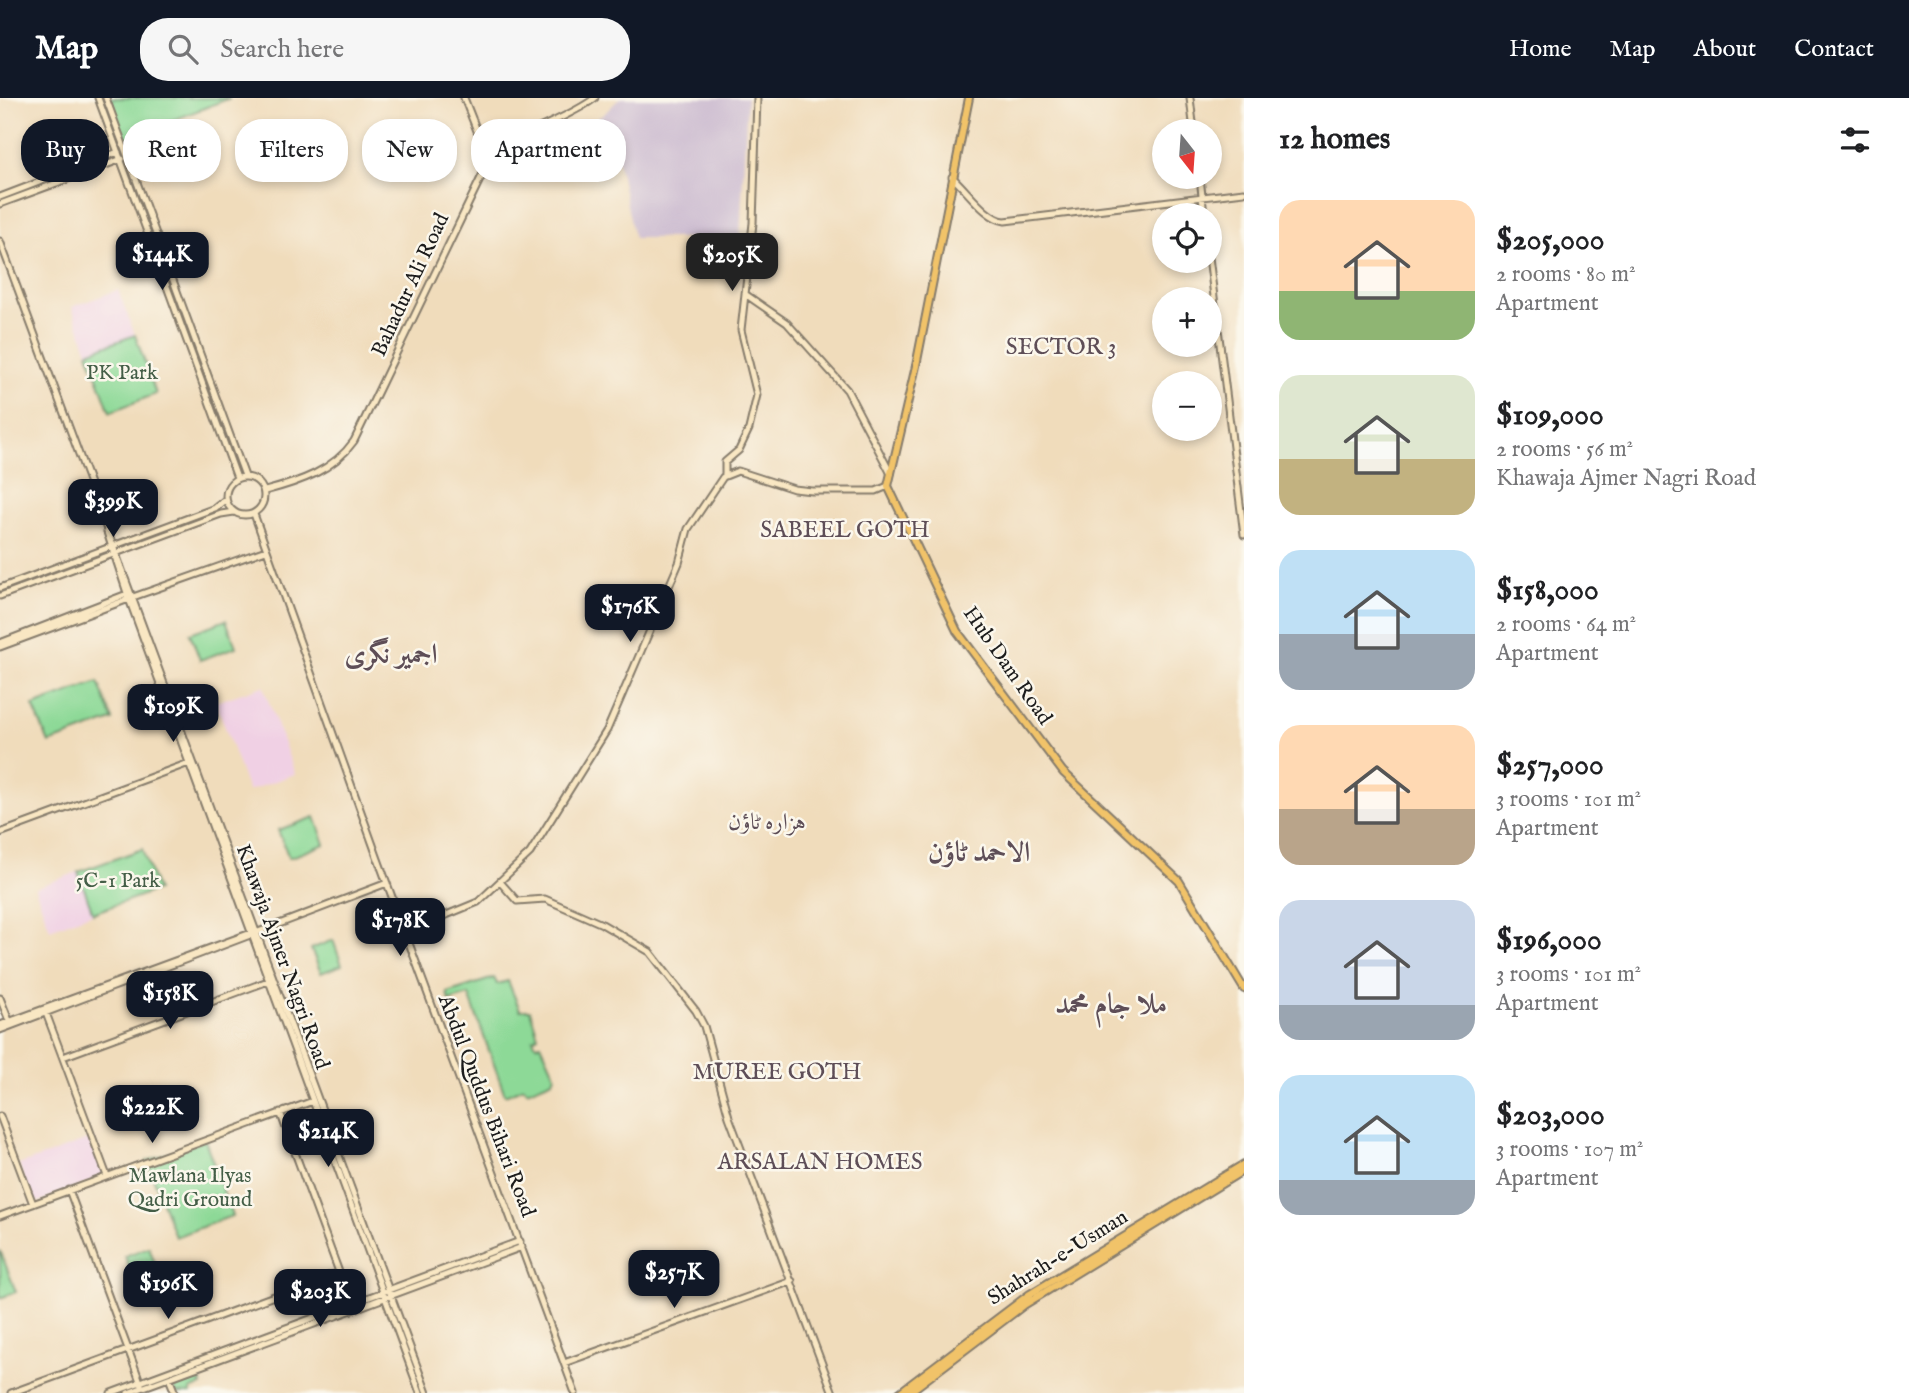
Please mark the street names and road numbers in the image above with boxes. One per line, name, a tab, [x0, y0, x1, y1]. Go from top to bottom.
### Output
street label: Bahadur Ali Road	[366, 208, 456, 361]
street label: Hub Dam Road	[956, 601, 1058, 731]
street label: Khawaja Ajmer Nagri Road	[229, 841, 336, 1074]
street label: Abdul Quddus Bihari Road	[431, 990, 541, 1222]
street label: Shahrah-e-Usman	[983, 1204, 1133, 1312]

